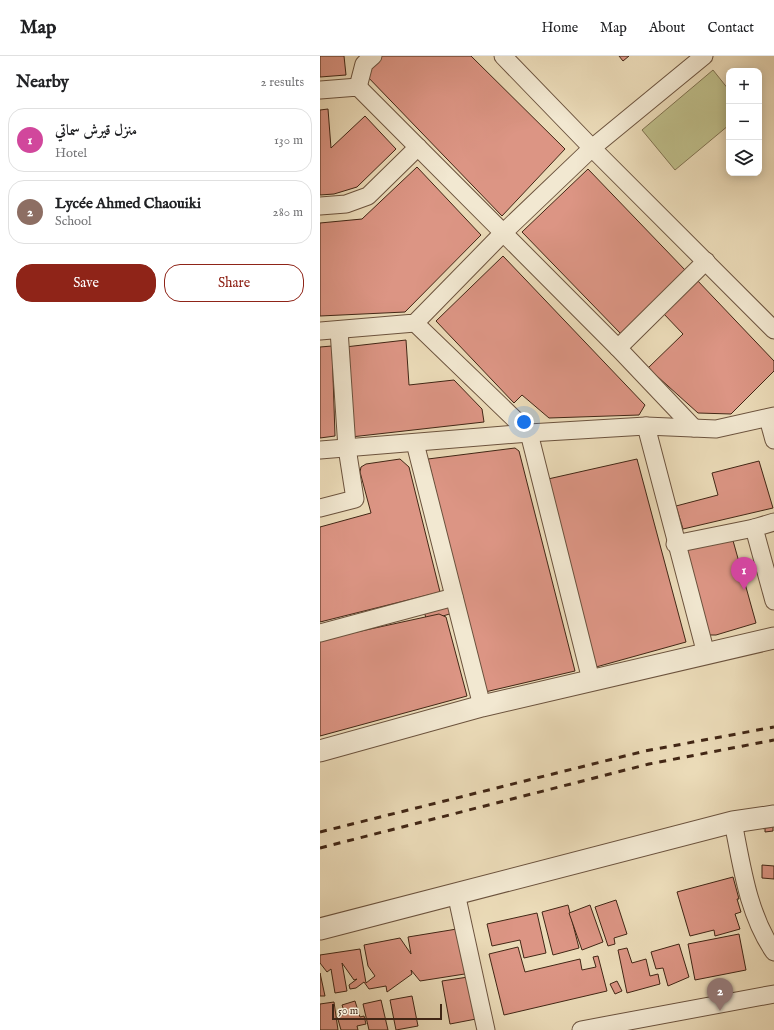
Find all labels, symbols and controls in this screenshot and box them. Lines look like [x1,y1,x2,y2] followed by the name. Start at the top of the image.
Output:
[20,16,56,40] text: Map
[542,19,578,37] text: Home
[600,19,627,37] text: Map
[649,19,685,37] text: About
[707,19,754,37] text: Contact
[726,68,762,176] map controls
[726,68,762,104] button: +
[16,72,69,93] text: Nearby
[260,74,304,91] text: 2 results
[726,104,762,140] button: −
[55,121,137,140] text: منزل قيرش سماتي
[28,132,32,149] text: 1
[274,132,303,149] text: 130 m
[726,140,762,176] button: layers
[55,145,87,162] text: Hotel
[55,194,201,213] text: Lycée Ahmed Chaouiki
[27,204,33,221] text: 2
[273,204,303,221] text: 280 m
[55,213,92,230] text: School
[16,264,156,302] button: Save
[164,264,304,302] button: Share
[514,412,534,432] your location
[731,557,757,590] pin: 1
[707,978,733,1011] pin: 2
[332,1002,442,1021] scale bar
[338,1004,358,1018] text: 50 m

